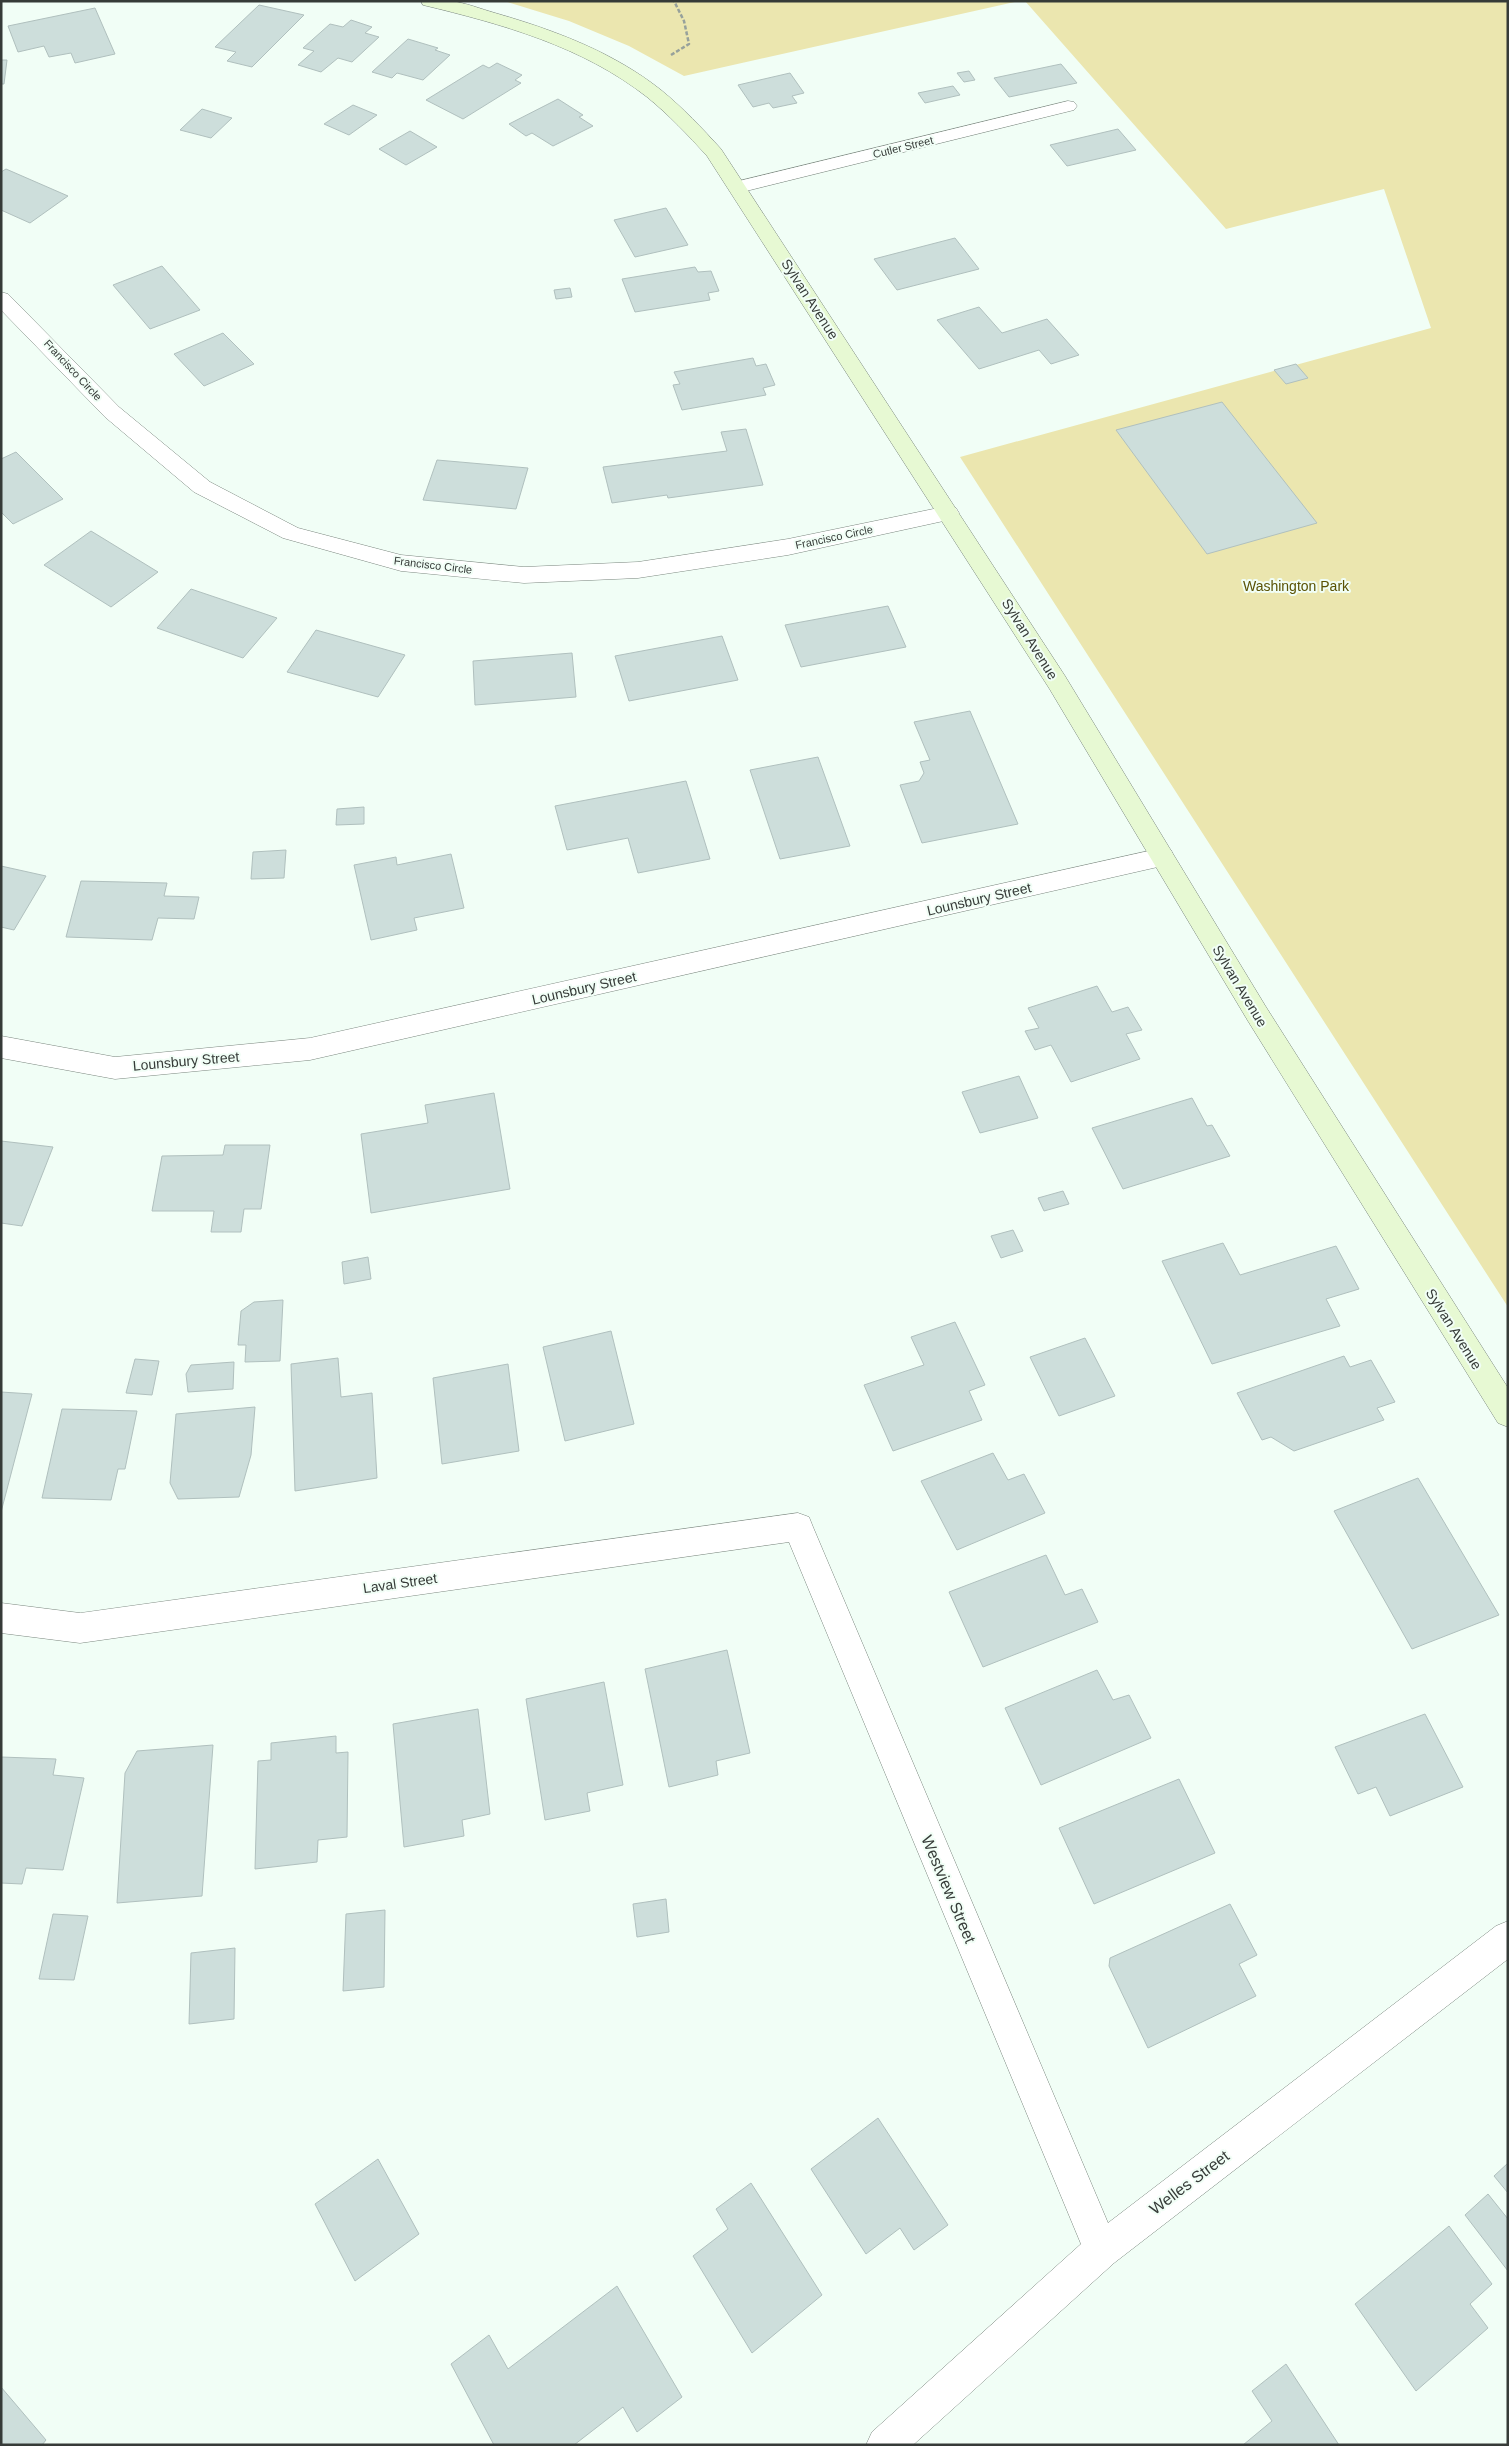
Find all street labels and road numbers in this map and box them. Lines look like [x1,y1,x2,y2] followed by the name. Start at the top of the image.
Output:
[872,134,934,160] street label: Cutler Street
[778,256,842,342] street label: Sylvan Avenue
[42,337,104,403] street label: Francisco Circle
[794,523,874,551] street label: Francisco Circle
[393,554,473,576] street label: Francisco Circle
[999,596,1061,683] street label: Sylvan Avenue
[925,879,1033,919] street label: Lounsbury Street
[1209,942,1271,1030] street label: Sylvan Avenue
[530,968,638,1008] street label: Lounsbury Street
[132,1048,240,1074] street label: Lounsbury Street
[1423,1286,1485,1373] street label: Sylvan Avenue
[362,1570,438,1596] street label: Laval Street
[918,1833,979,1946] street label: Westview Street
[1146,2147,1233,2218] street label: Welles Street

